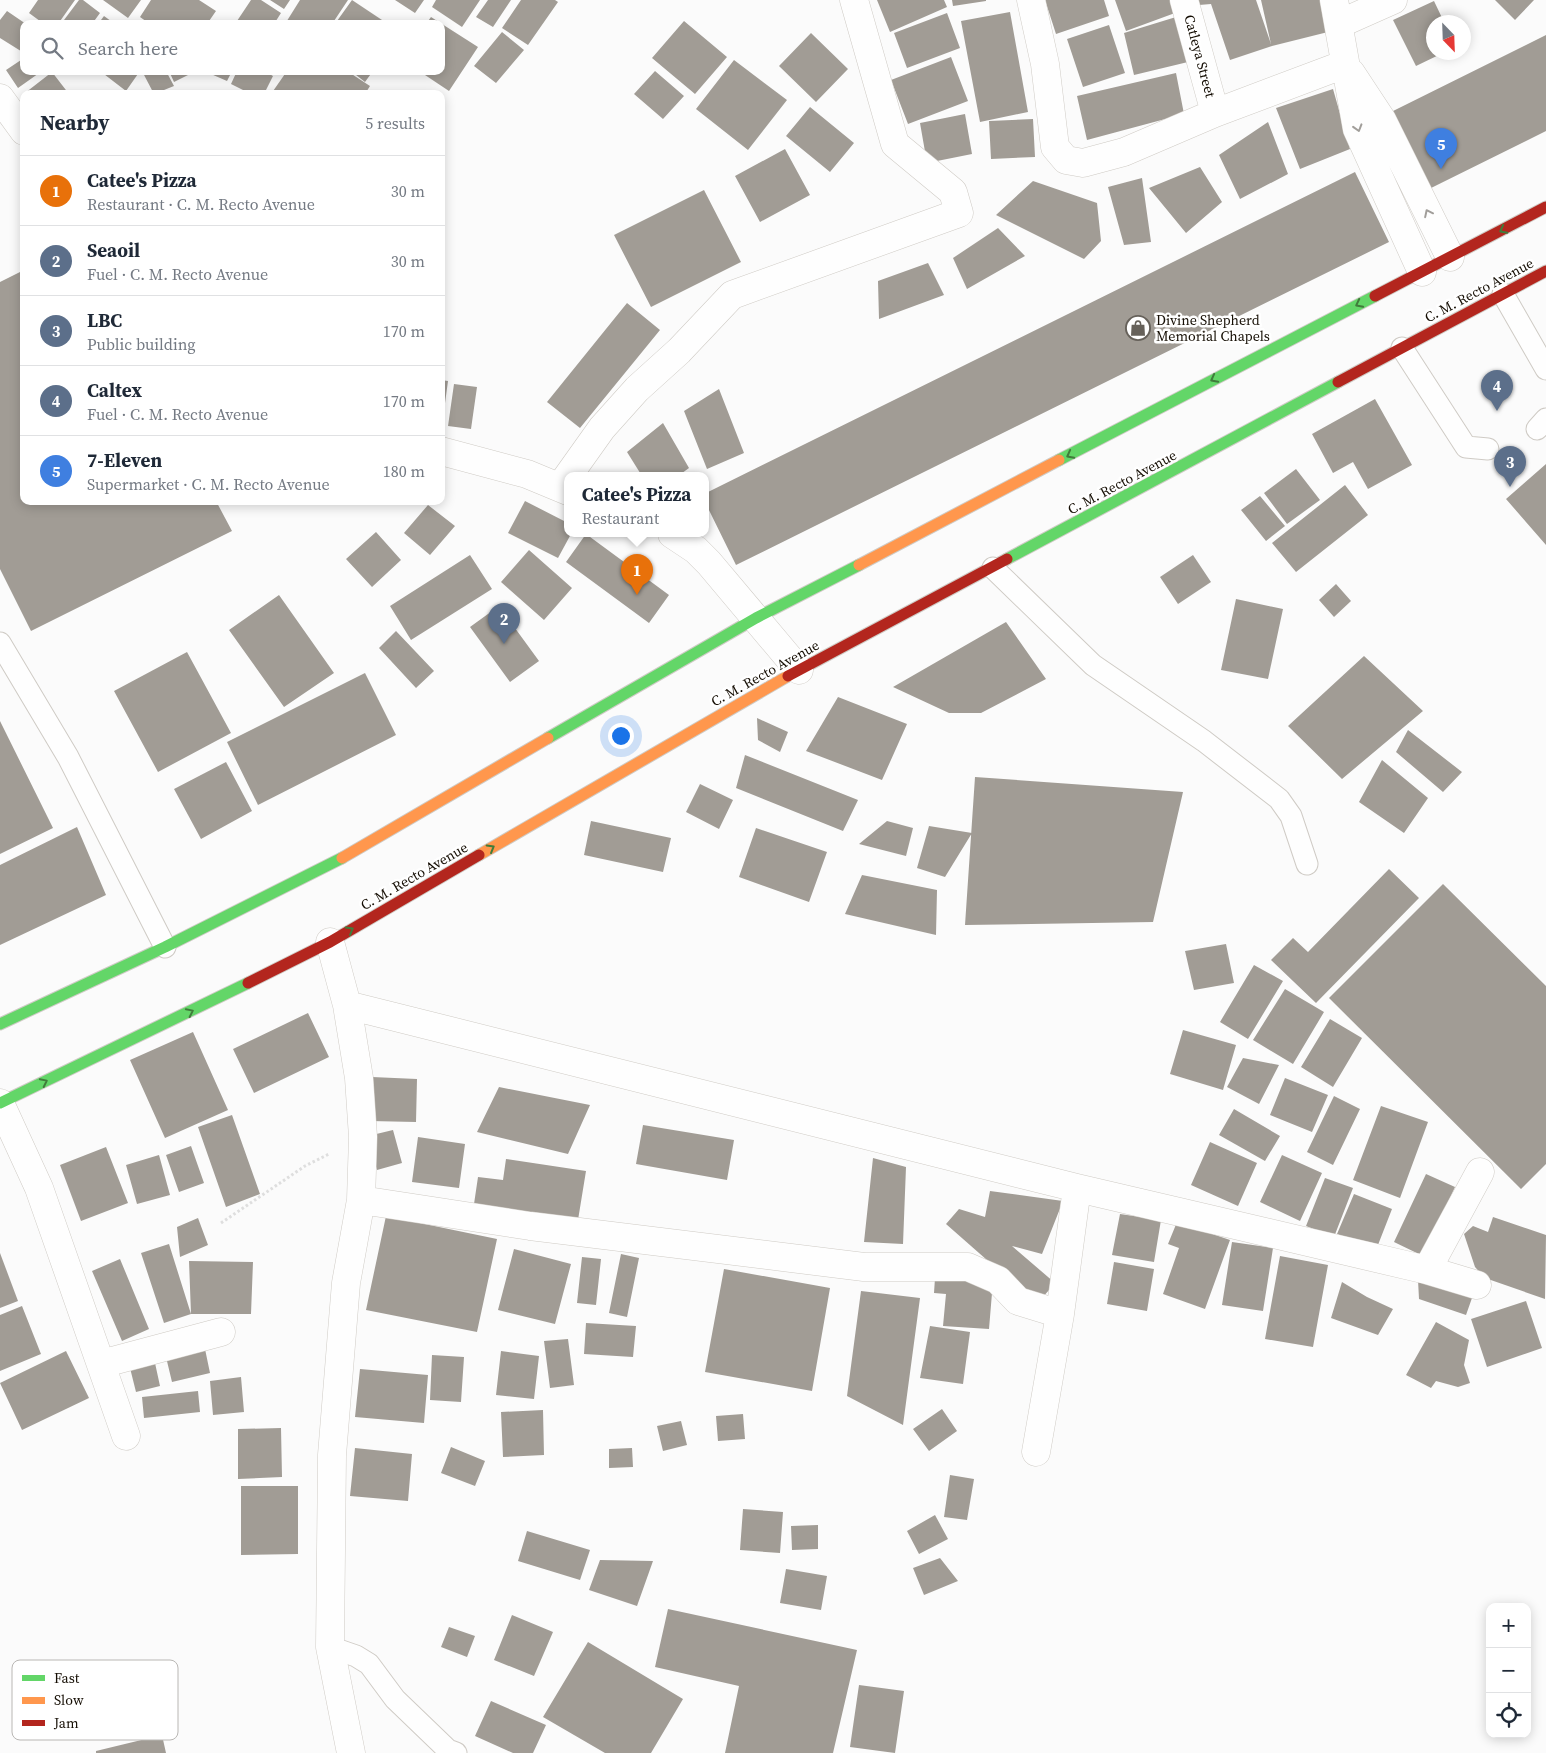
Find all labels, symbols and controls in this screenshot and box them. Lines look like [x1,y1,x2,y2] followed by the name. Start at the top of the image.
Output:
[1179,12,1221,100] street label: Catleya Street
[1426,15,1471,60] north arrow
[20,20,445,75] search box
[38,34,66,62] icon: search
[78,35,178,61] text: Search here
[40,108,110,137] text: Nearby
[365,112,425,134] text: 5 results
[1352,124,1362,132] one-way arrow
[1425,128,1457,169] pin: 5
[87,167,197,193] text: Catee's Pizza
[52,180,60,202] text: 1
[391,180,425,202] text: 30 m
[87,193,315,215] text: Restaurant · C. M. Recto Avenue
[1425,210,1435,219] one-way arrow
[1499,224,1508,234] one-way arrow
[87,237,140,263] text: Seaoil
[52,250,60,272] text: 2
[391,250,425,272] text: 30 m
[1421,253,1537,327] street label: C. M. Recto Avenue
[87,263,268,285] text: Fuel · C. M. Recto Avenue
[1355,298,1364,308] one-way arrow
[87,307,122,333] text: LBC
[1156,310,1270,346] place label: Divine Shepherd Memorial Chapels
[1125,315,1151,341] shop icon: Divine Shepherd Memorial Chapels
[52,320,60,342] text: 3
[383,320,425,342] text: 170 m
[87,333,196,355] text: Public building
[1481,370,1513,411] pin: 4
[1211,373,1220,383] one-way arrow
[87,377,142,403] text: Caltex
[52,390,60,412] text: 4
[383,390,425,412] text: 170 m
[87,403,268,425] text: Fuel · C. M. Recto Avenue
[1064,445,1180,519] street label: C. M. Recto Avenue
[1494,446,1526,487] pin: 3
[87,447,162,473] text: 7-Eleven
[1067,449,1076,459] one-way arrow
[52,460,60,482] text: 5
[383,460,425,482] text: 180 m
[564,472,709,537] popup
[87,473,330,495] text: Supermarket · C. M. Recto Avenue
[582,481,691,507] text: Catee's Pizza
[582,507,659,529] text: Restaurant
[621,554,653,595] pin: 1
[488,603,520,644] pin: 2
[707,635,823,711] street label: C. M. Recto Avenue
[608,723,634,749] your location
[357,837,471,915] street label: C. M. Recto Avenue
[486,845,495,855] one-way arrow
[345,926,354,936] one-way arrow
[185,1008,194,1018] one-way arrow
[39,1078,48,1089] one-way arrow
[1486,1603,1531,1738] map controls
[1486,1603,1531,1648] button: +
[1486,1648,1531,1693] button: −
[12,1660,178,1740] legend
[54,1668,80,1688] text: Fast
[54,1690,84,1710] text: Slow
[1486,1693,1531,1738] button: locate
[53,1713,79,1733] text: Jam

